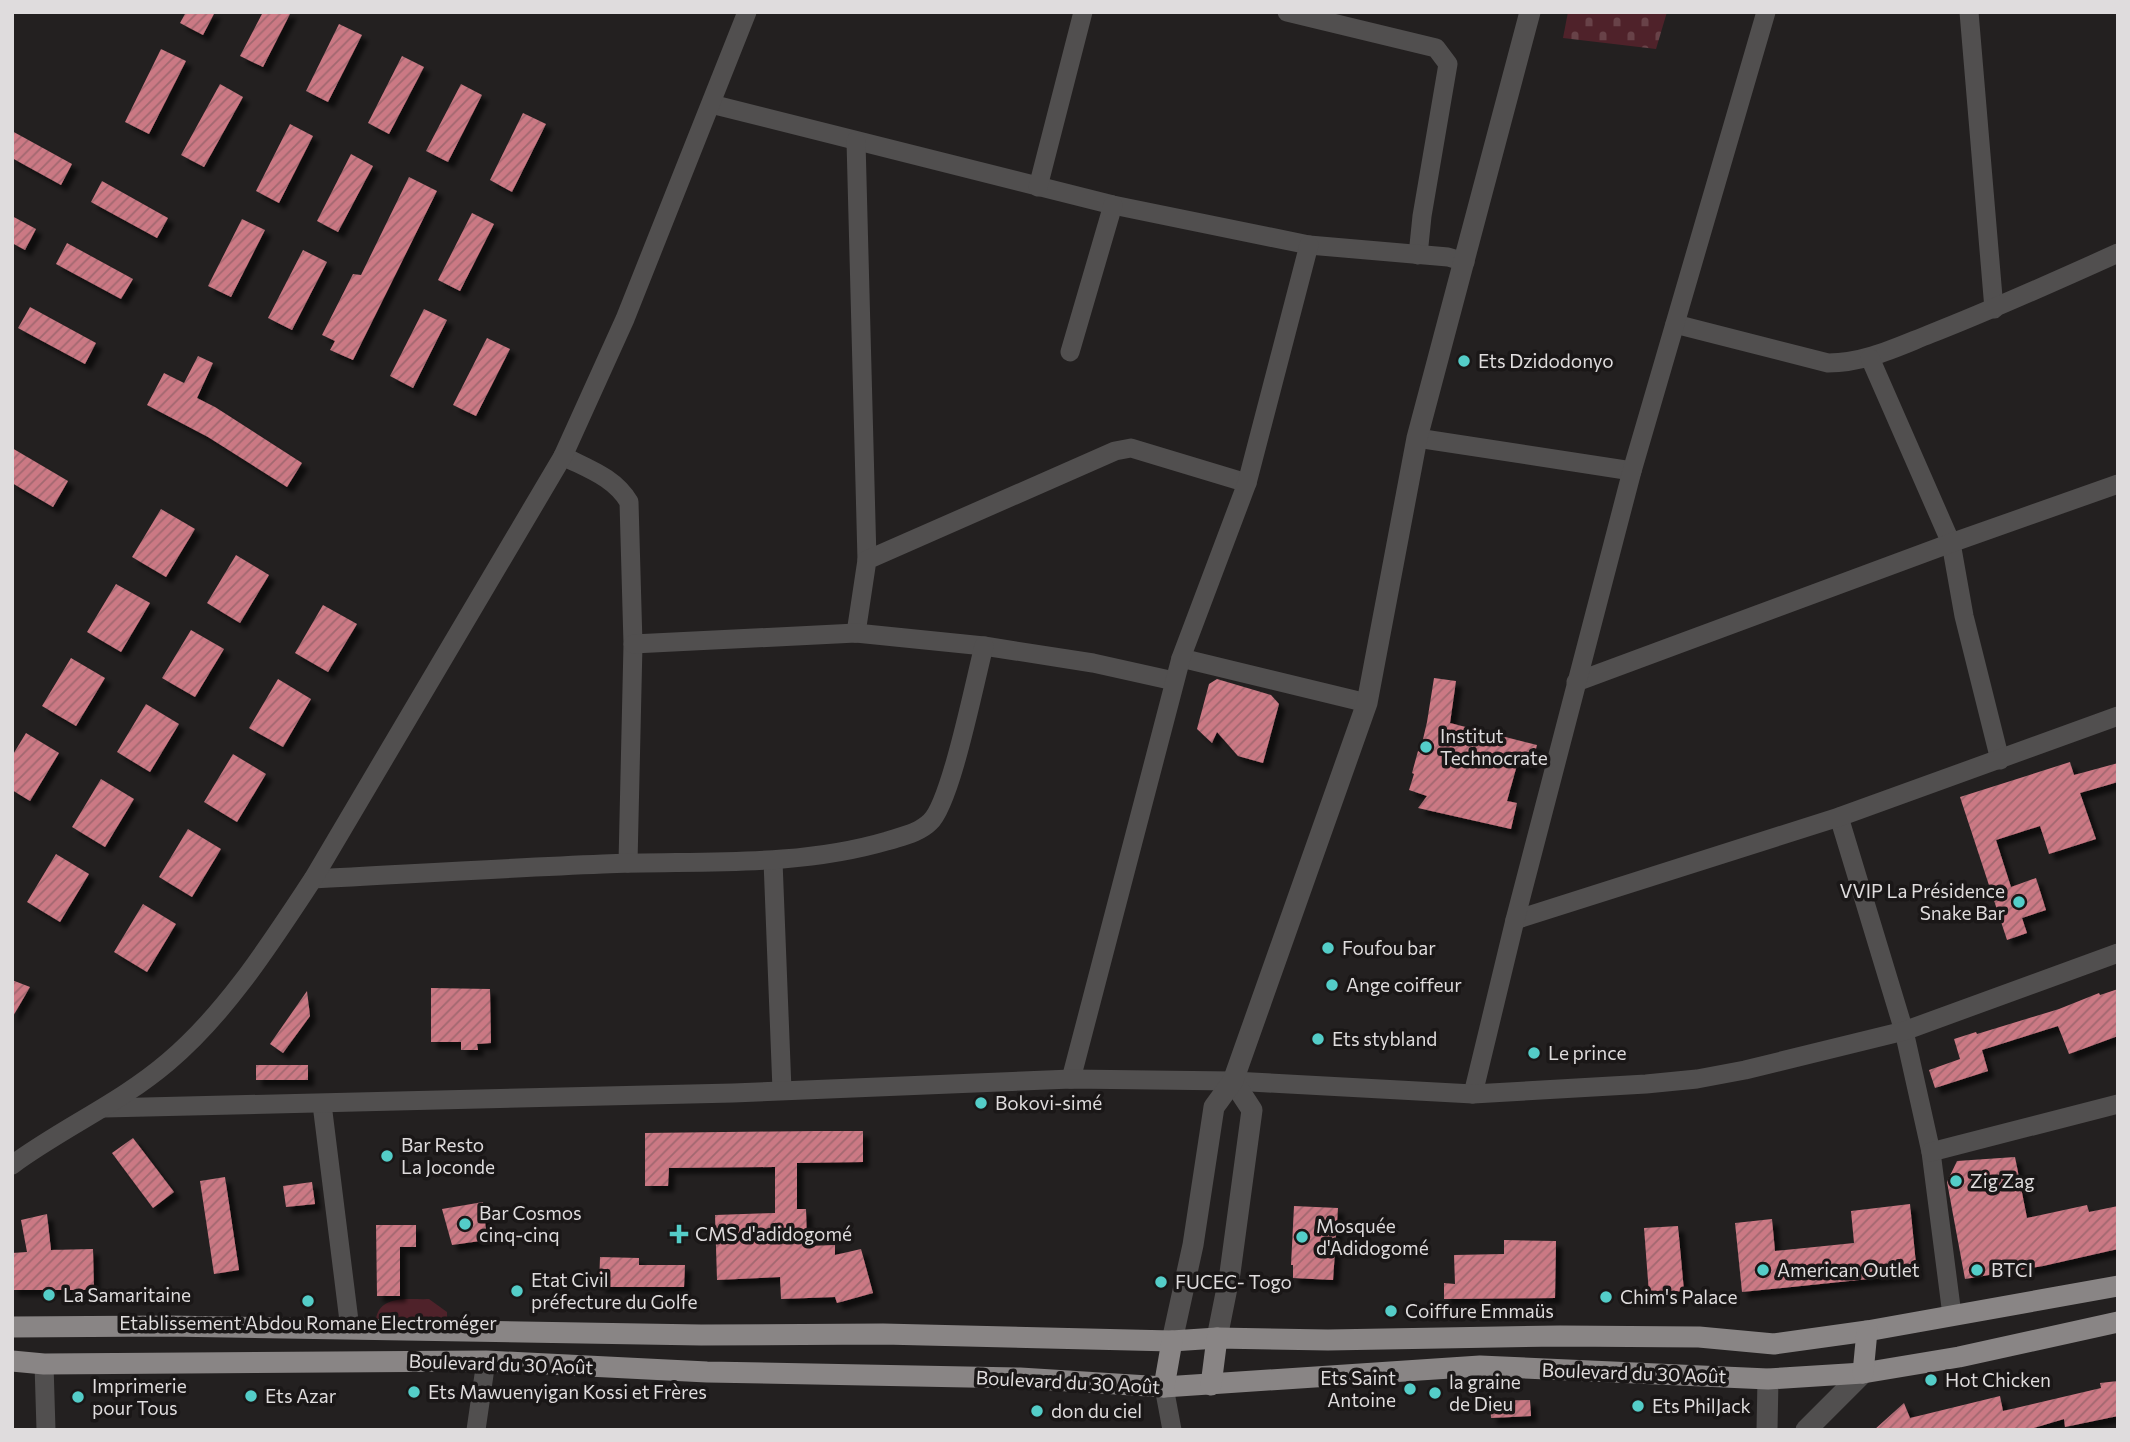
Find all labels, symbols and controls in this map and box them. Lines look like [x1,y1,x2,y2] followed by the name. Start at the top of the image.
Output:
[1478,349,1614,372] place label: Ets Dzidodonyo
[1456,353,1472,369] marker: Ets Dzidodonyo
[1440,724,1548,769] place label: Institut Technocrate
[1418,739,1434,755] marker: Institut Technocrate
[1840,879,2005,924] place label: VVIP La Présidence Snake Bar
[2011,894,2027,910] marker: VVIP La Présidence Snake Bar
[1342,936,1436,959] place label: Foufou bar
[1320,940,1336,956] marker: Foufou bar
[1346,973,1462,996] place label: Ange coiffeur
[1324,977,1340,993] marker: Ange coiffeur
[1332,1027,1437,1050] place label: Ets stybland
[1310,1031,1326,1047] marker: Ets stybland
[1548,1041,1627,1064] place label: Le prince
[1526,1045,1542,1061] marker: Le prince
[995,1091,1102,1114] place label: Bokovi-simé
[973,1095,989,1111] marker: Bokovi-simé
[401,1133,495,1178] place label: Bar Resto La Joconde
[379,1148,395,1164] marker: Bar Resto La Joconde
[1970,1169,2035,1192] place label: Zig Zag
[1948,1173,1964,1189] marker: Zig Zag
[479,1201,582,1246] place label: Bar Cosmos cinq-cinq
[1316,1214,1429,1259] place label: Mosquée d'Adidogomé
[457,1216,473,1232] marker: Bar Cosmos cinq-cinq
[695,1222,852,1245] place label: CMS d'adidogomé
[669,1224,689,1244] marker: CMS d'adidogomé
[1294,1229,1310,1245] marker: Mosquée d'Adidogomé
[1777,1258,1920,1281] place label: American Outlet
[1991,1258,2033,1281] place label: BTCI
[1755,1262,1771,1278] marker: American Outlet
[1969,1262,1985,1278] marker: BTCI
[531,1268,698,1313] place label: Etat Civil préfecture du Golfe
[1175,1270,1292,1293] place label: FUCEC- Togo
[1153,1274,1169,1290] marker: FUCEC- Togo
[63,1283,191,1306] place label: La Samaritaine
[509,1283,525,1299] marker: Etat Civil préfecture du Golfe
[1620,1285,1738,1308] place label: Chim's Palace
[41,1287,57,1303] marker: La Samaritaine
[1598,1289,1614,1305] marker: Chim's Palace
[300,1293,316,1309] marker: Etablissement Abdou Romane Electroméger
[1405,1299,1554,1322] place label: Coiffure Emmaüs
[1383,1303,1399,1319] marker: Coiffure Emmaüs
[119,1311,497,1334] place label: Etablissement Abdou Romane Electroméger
[408,1349,594,1378] street label: Boulevard du 30 Août
[1541,1358,1727,1387] street label: Boulevard du 30 Août
[975,1365,1161,1398] street label: Boulevard du 30 Août
[1320,1366,1396,1411] place label: Ets Saint Antoine
[1945,1368,2051,1391] place label: Hot Chicken
[1449,1370,1521,1415] place label: la graine de Dieu
[1923,1372,1939,1388] marker: Hot Chicken
[92,1374,187,1419] place label: Imprimerie pour Tous
[428,1380,707,1403] place label: Ets Mawuenyigan Kossi et Frères
[1402,1381,1418,1397] marker: Ets Saint Antoine
[265,1384,337,1407] place label: Ets Azar
[406,1384,422,1400] marker: Ets Mawuenyigan Kossi et Frères
[1427,1385,1443,1401] marker: la graine de Dieu
[243,1388,259,1404] marker: Ets Azar
[70,1389,86,1405] marker: Imprimerie pour Tous
[1652,1394,1751,1417] place label: Ets PhilJack
[1630,1398,1646,1414] marker: Ets PhilJack
[1051,1399,1142,1422] place label: don du ciel
[1029,1403,1045,1419] marker: don du ciel

